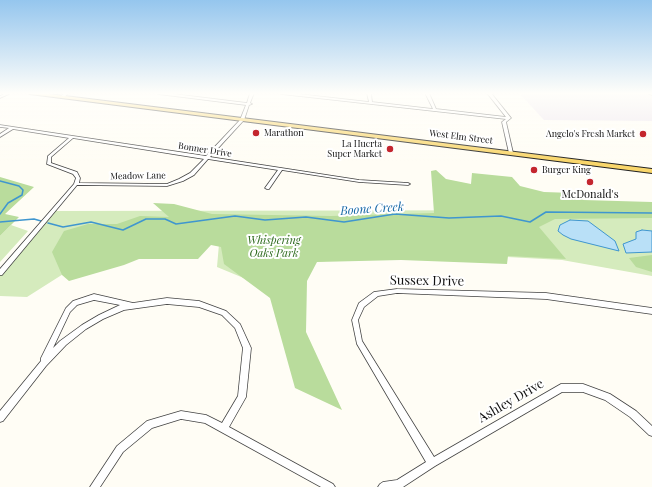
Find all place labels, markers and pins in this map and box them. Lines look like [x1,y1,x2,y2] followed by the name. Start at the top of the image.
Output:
[251,128,261,138] marker: Marathon
[264,128,304,138] place label: Marathon
[546,129,635,139] place label: Angelo's Fresh Market
[638,129,648,139] marker: Angelo's Fresh Market
[327,139,382,160] place label: La Huerta Super Market
[385,144,395,154] marker: La Huerta Super Market
[529,165,539,175] marker: Burger King
[542,165,591,175] place label: Burger King
[585,177,595,187] marker: McDonald's
[561,188,619,202] place label: McDonald's

